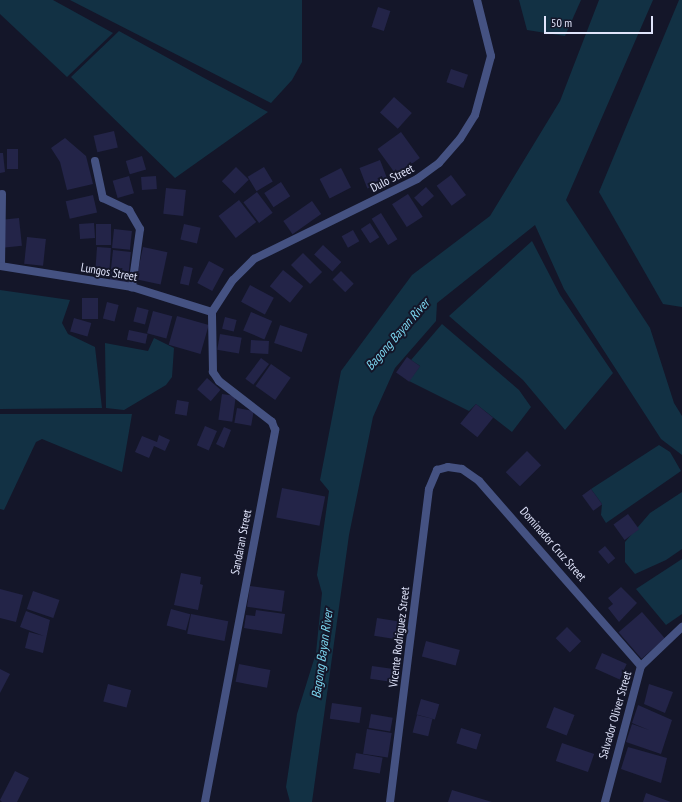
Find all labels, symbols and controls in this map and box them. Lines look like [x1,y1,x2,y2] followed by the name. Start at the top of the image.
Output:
[546,8,655,34] scale bar
[551,15,572,30] text: 50 m
[368,161,416,195] street label: Dulo Street
[80,260,138,284] street label: Lungos Street
[363,296,433,374] water label: Bagong Bayan River
[517,504,589,584] street label: Dominador Cruz Street
[228,508,254,576] street label: Sandaran Street
[386,586,412,688] street label: Vicente Rodriguez Street
[309,609,337,699] water label: Bagong Bayan River
[596,669,634,761] street label: Salvador Oliver Street

